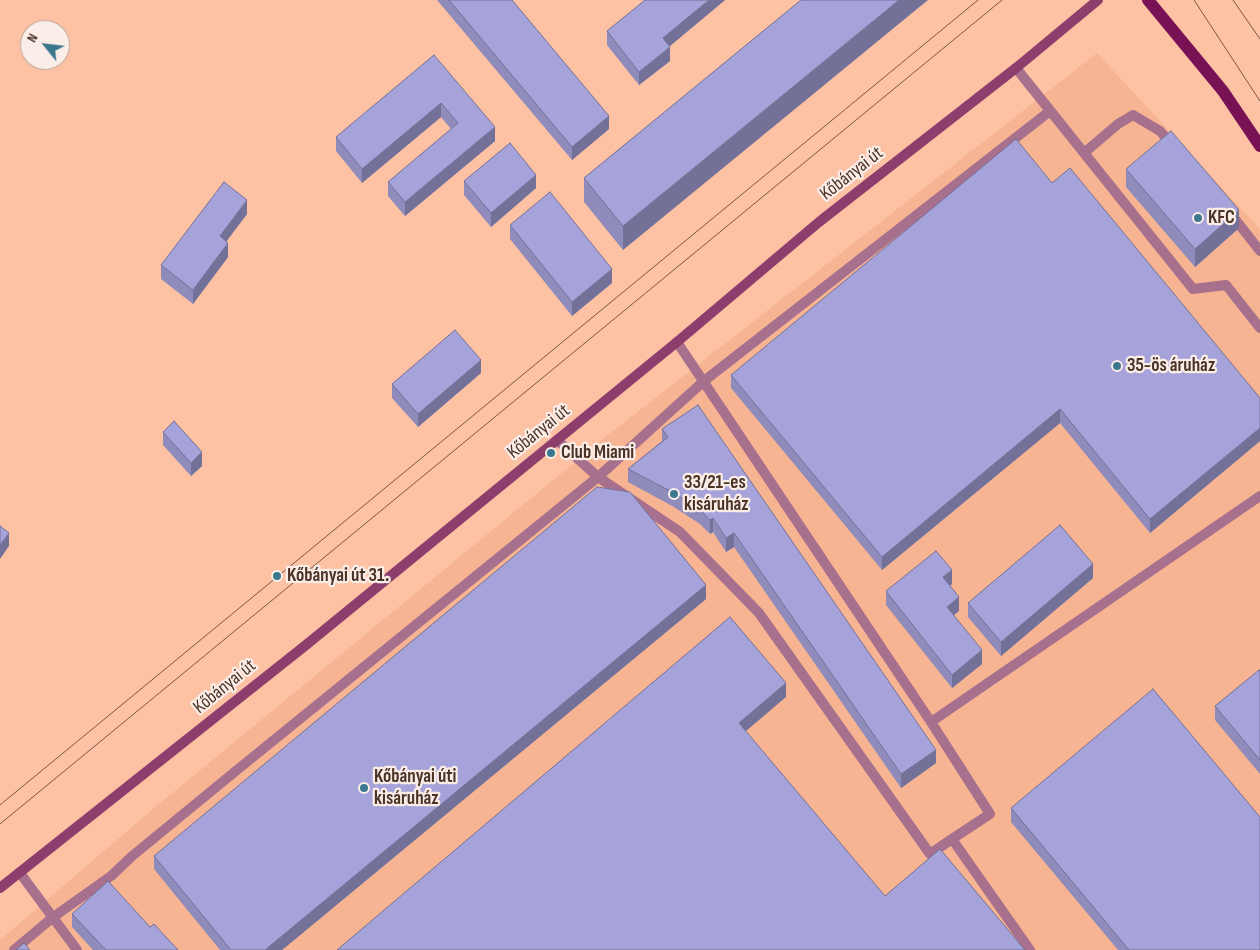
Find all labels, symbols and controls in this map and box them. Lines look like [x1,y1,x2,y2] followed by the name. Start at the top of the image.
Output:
[20,20,70,70] north arrow
[23,31,42,45] text: N
[816,142,888,206] street label: Kőbányai út
[1208,207,1235,229] place label: KFC
[1192,212,1204,224] marker: KFC
[1127,355,1215,377] place label: 35-ös áruház
[1111,360,1123,372] marker: 35-ös áruház
[503,400,575,464] street label: Kőbányai út
[561,442,634,464] place label: Club Miami
[545,447,557,459] marker: Club Miami
[684,472,749,516] place label: 33/21-es kisáruház
[668,488,680,500] marker: 33/21-es kisáruház
[287,565,389,587] place label: Kőbányai út 31.
[271,570,283,582] marker: Kőbányai út 31.
[189,655,261,719] street label: Kőbányai út
[374,766,456,810] place label: Kőbányai úti kisáruház
[358,782,370,794] marker: Kőbányai úti kisáruház

